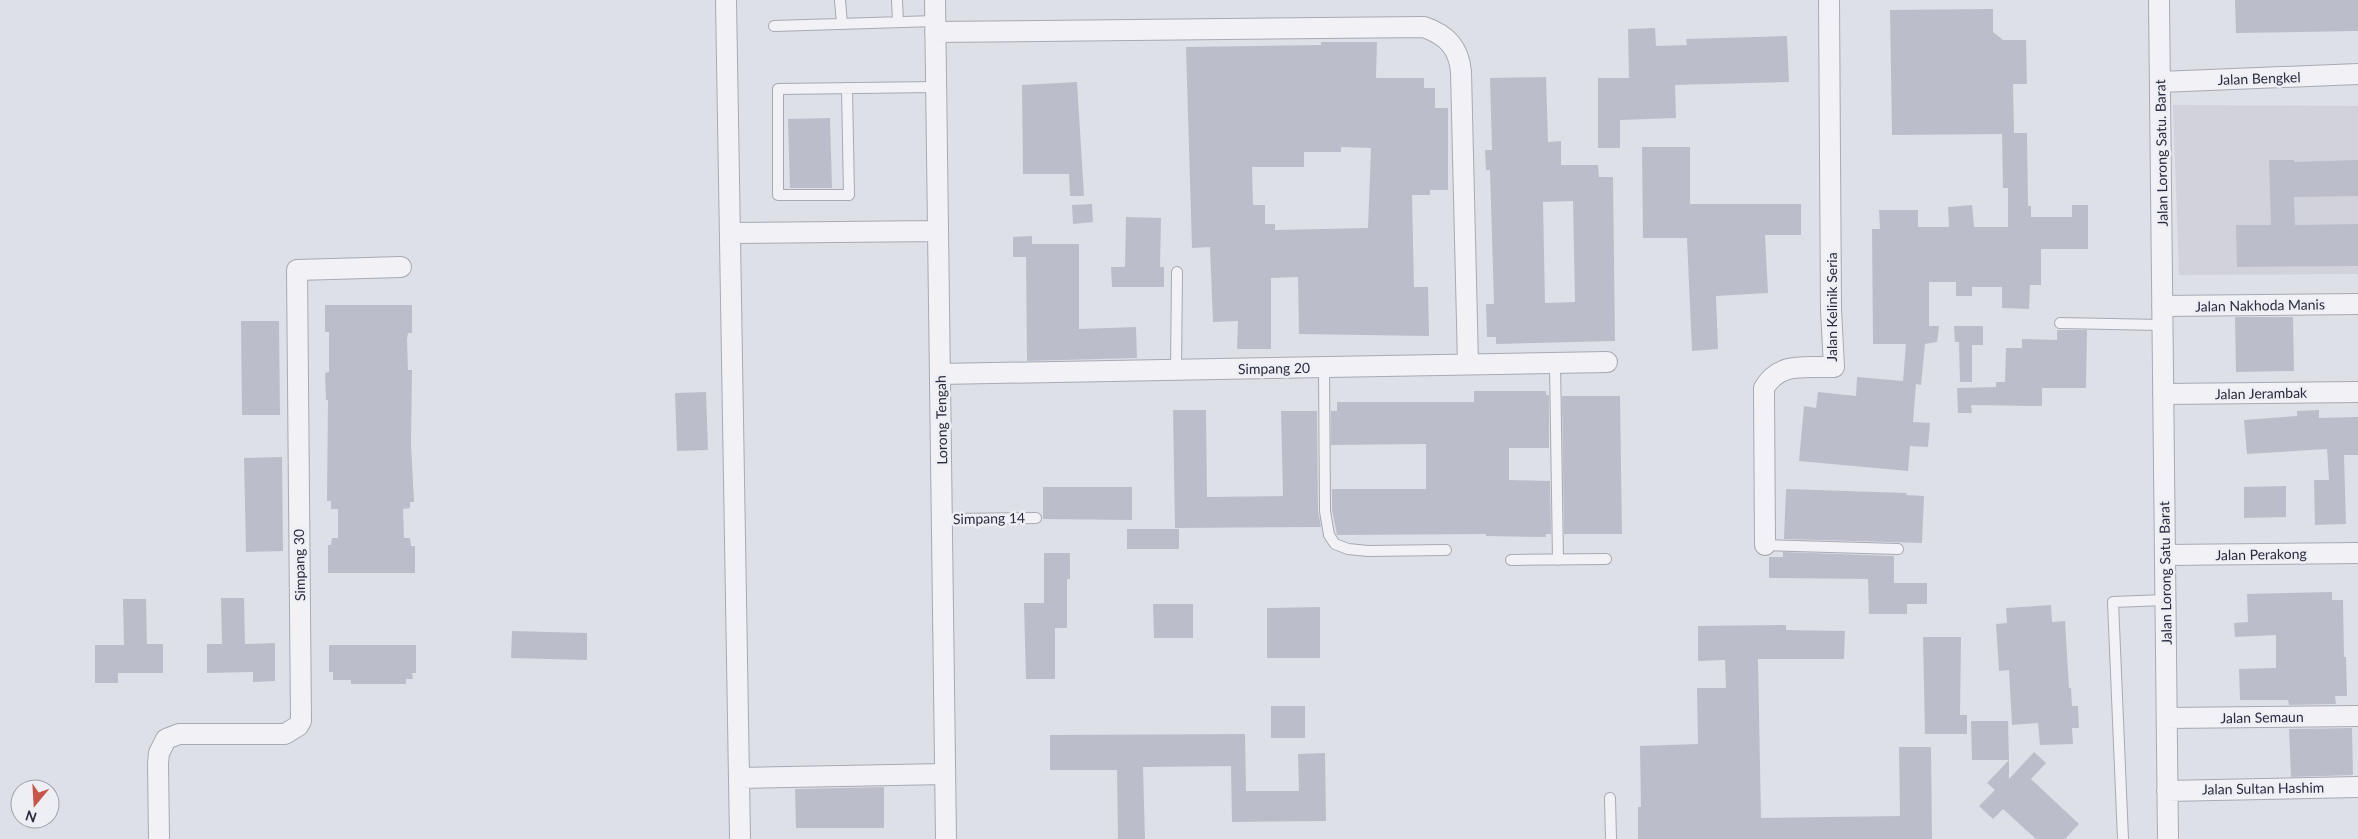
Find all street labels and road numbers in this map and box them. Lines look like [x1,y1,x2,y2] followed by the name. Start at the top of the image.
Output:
[2217,68,2301,88] street label: Jalan Bengkel
[2151,79,2171,227] street label: Jalan Lorong Satu. Barat
[1823,252,1840,362] street label: Jalan Kelinik Seria
[2195,295,2325,315] street label: Jalan Nakhoda Manis
[1238,359,1310,377] street label: Simpang 20
[932,375,950,465] street label: Lorong Tengah
[2215,384,2308,402] street label: Jalan Jerambak
[2155,501,2175,645] street label: Jalan Lorong Satu Barat
[953,509,1025,527] street label: Simpang 14
[290,529,308,601] street label: Simpang 30
[2215,545,2307,563] street label: Jalan Perakong
[2220,708,2304,726] street label: Jalan Semaun
[2202,778,2324,798] street label: Jalan Sultan Hashim

